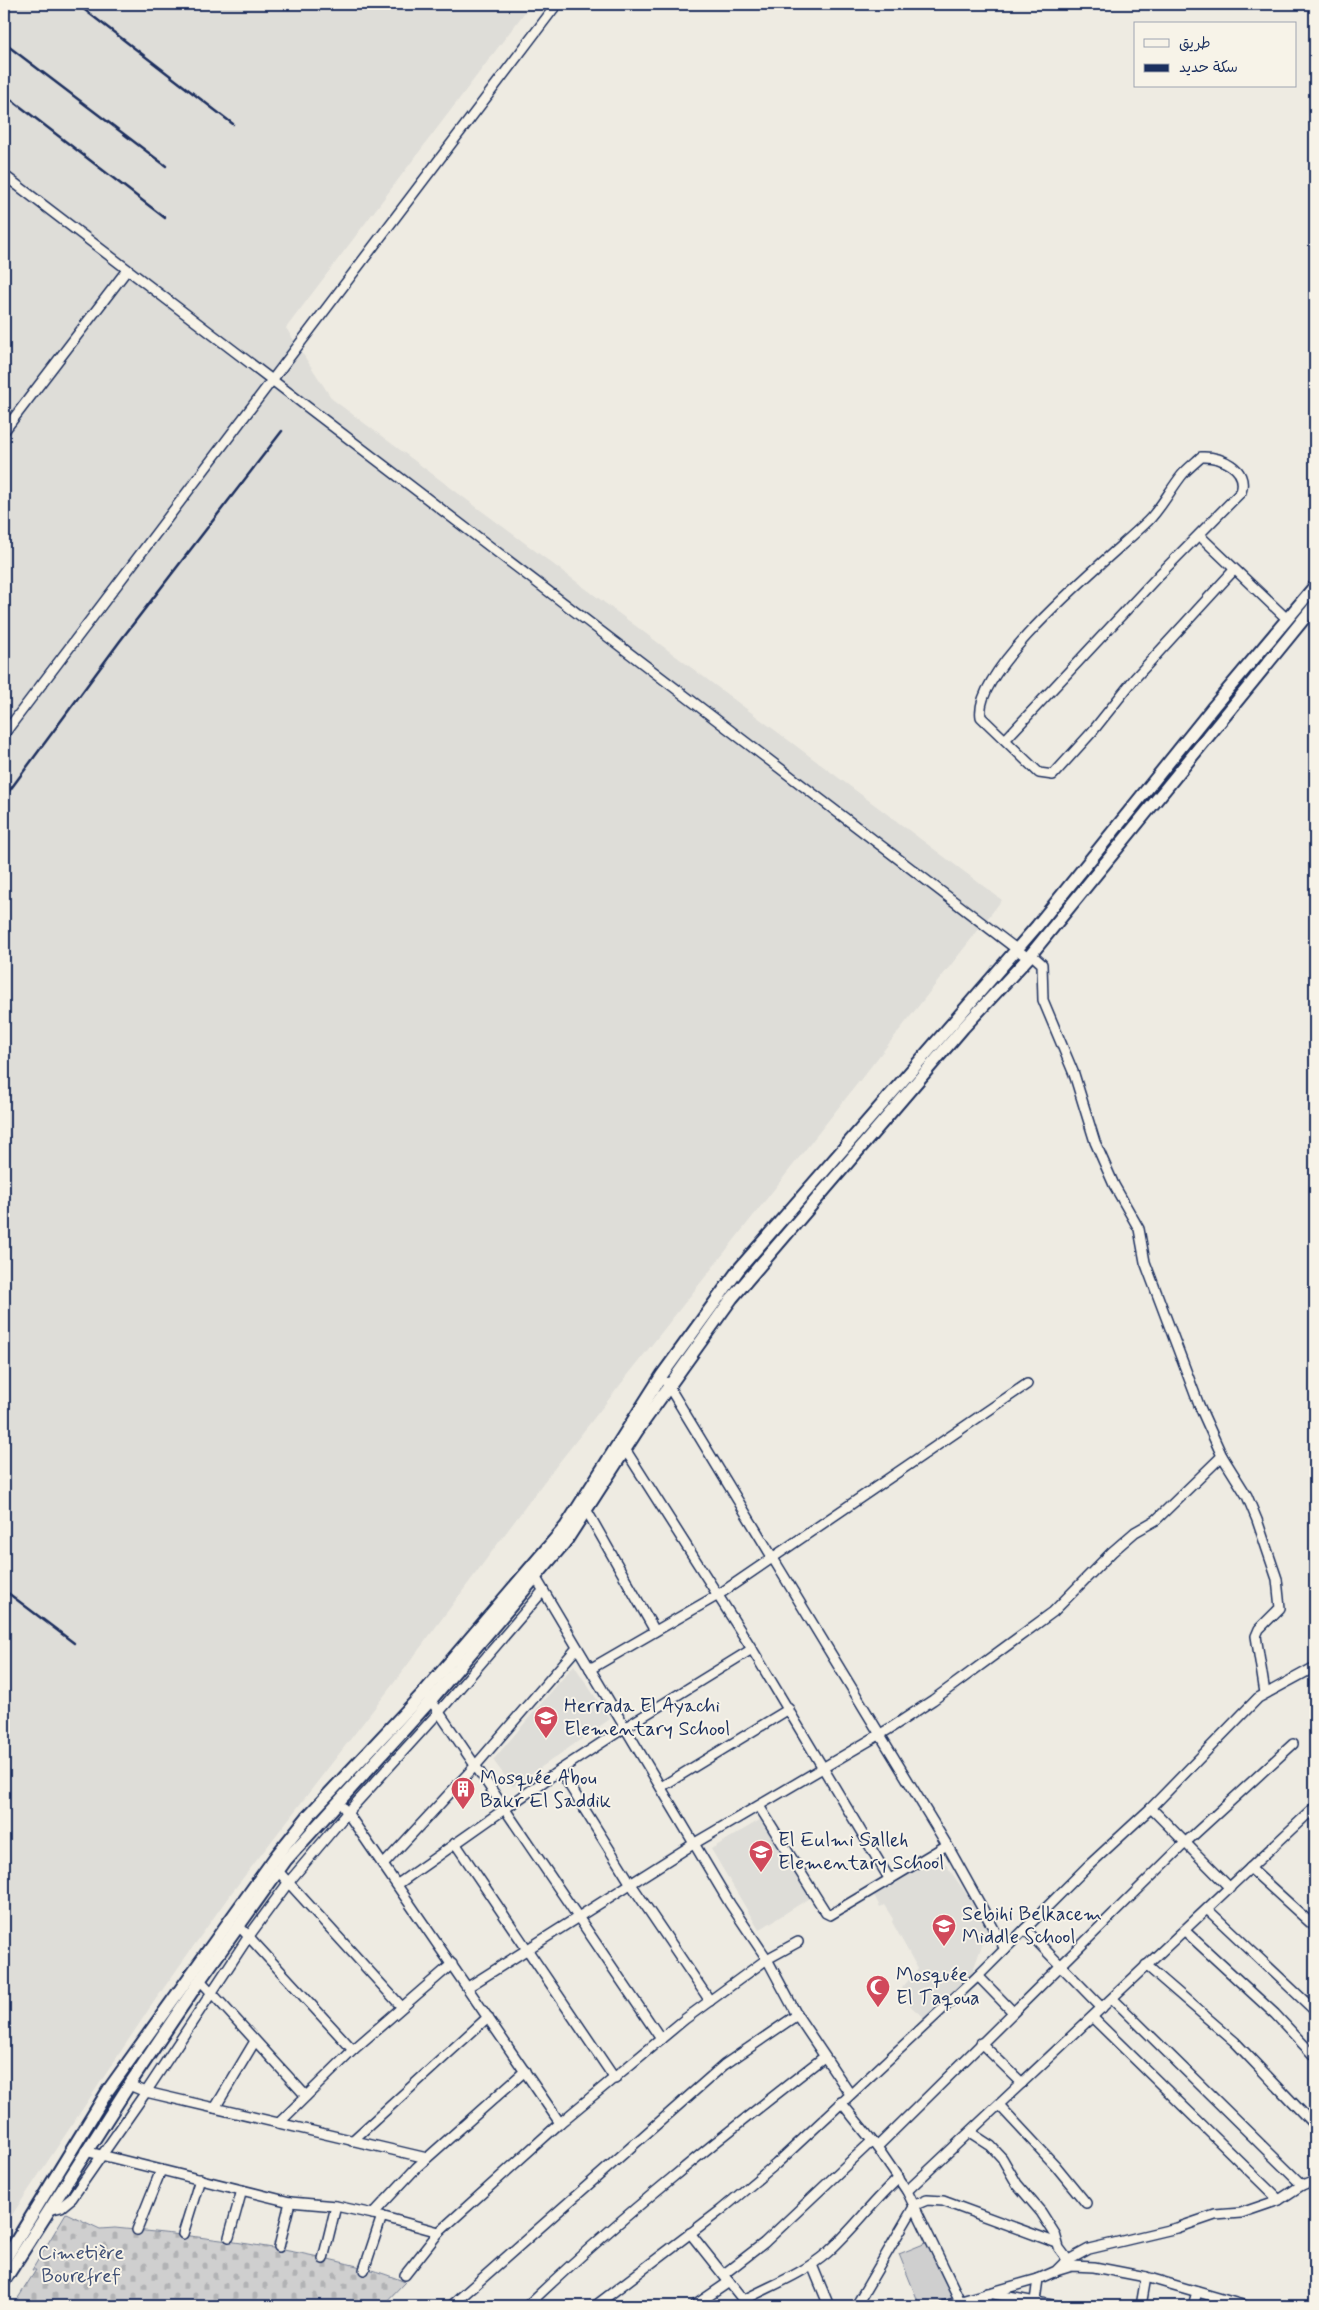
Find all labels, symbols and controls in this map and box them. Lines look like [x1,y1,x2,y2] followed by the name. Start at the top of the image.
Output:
[1134,22,1296,88] legend
[1179,34,1211,54] text: طريق
[1179,58,1238,78] text: سكة حديد
[564,1693,730,1743] place label: Herrada El Ayachi Elementary School
[533,1705,559,1739] school or university icon: Herrada El Ayachi Elementary School
[480,1765,611,1815] place label: Mosquée Abou Bakr El Saddik
[450,1776,476,1810] building icon: Mosquée Abou Bakr El Saddik
[778,1827,944,1877] place label: El Eulmi Salleh Elementary School
[748,1839,774,1873] school or university icon: El Eulmi Salleh Elementary School
[962,1901,1102,1951] place label: Sebihi Belkacem Middle School
[931,1913,957,1947] school or university icon: Sebihi Belkacem Middle School
[896,1962,980,2012] place label: Mosquée El Taqoua
[865,1974,891,2008] mosque icon: Mosquée El Taqoua
[38,2240,124,2290] park label: Cimetière Bourefref

